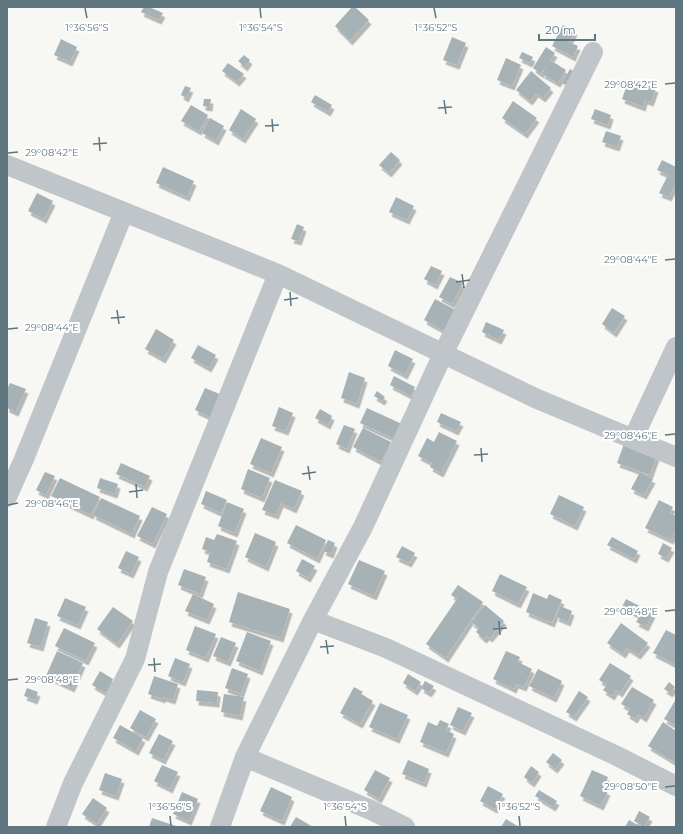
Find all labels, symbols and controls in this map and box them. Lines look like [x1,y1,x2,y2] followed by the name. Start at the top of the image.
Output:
[539,16,595,42] scale bar
[65,21,109,34] text: 1°36'56"S
[239,21,283,34] text: 1°36'54"S
[415,21,457,34] text: 1°36'52"S
[545,22,576,37] text: 20 m
[604,78,658,91] text: 29°08'42"E
[25,146,79,159] text: 29°08'42"E
[604,253,658,266] text: 29°08'44"E
[25,321,79,334] text: 29°08'44"E
[604,429,658,442] text: 29°08'46"E
[25,497,79,510] text: 29°08'46"E
[604,605,658,618] text: 29°08'48"E
[25,673,79,686] text: 29°08'48"E
[604,780,658,793] text: 29°08'50"E
[148,800,192,813] text: 1°36'56"S
[323,800,367,813] text: 1°36'54"S
[498,800,540,813] text: 1°36'52"S

